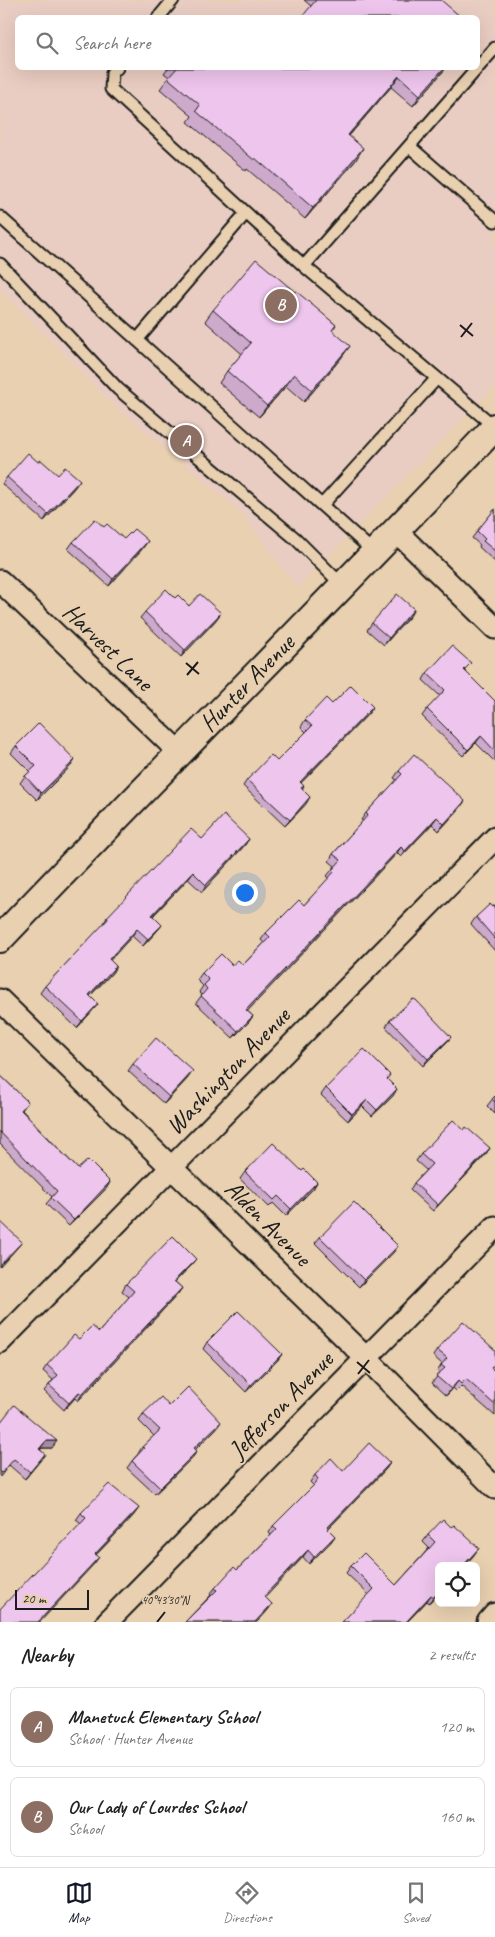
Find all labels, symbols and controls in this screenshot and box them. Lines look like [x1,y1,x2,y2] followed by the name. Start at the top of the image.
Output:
[15,15,480,70] search box
[33,29,61,57] icon: search
[73,31,150,55] text: Search here
[265,286,297,324] pin: B
[170,422,202,460] pin: A
[56,596,161,699] street label: Harvest Lane
[193,626,303,739] street label: Hunter Avenue
[232,880,258,906] your location
[159,999,298,1142] street label: Washington Avenue
[218,1173,319,1274] street label: Alden Avenue
[221,1343,341,1466] street label: Jefferson Avenue
[435,1562,480,1607] map controls
[435,1562,480,1607] button: locate
[15,1587,89,1610] scale bar
[22,1590,46,1607] text: 20 m
[141,1592,190,1608] text: 40°43'30"N
[20,1642,73,1668] text: Nearby
[428,1645,475,1665] text: 2 results
[68,1705,258,1729] text: Manetuck Elementary School
[33,1717,41,1737] text: A
[440,1717,474,1737] text: 120 m
[68,1729,192,1749] text: School · Hunter Avenue
[68,1795,244,1819] text: Our Lady of Lourdes School
[33,1807,41,1827] text: B
[440,1807,474,1827] text: 160 m
[68,1819,102,1839] text: School
[65,1879,93,1926] tab: Map
[223,1879,272,1926] tab: Directions
[402,1879,430,1926] tab: Saved

